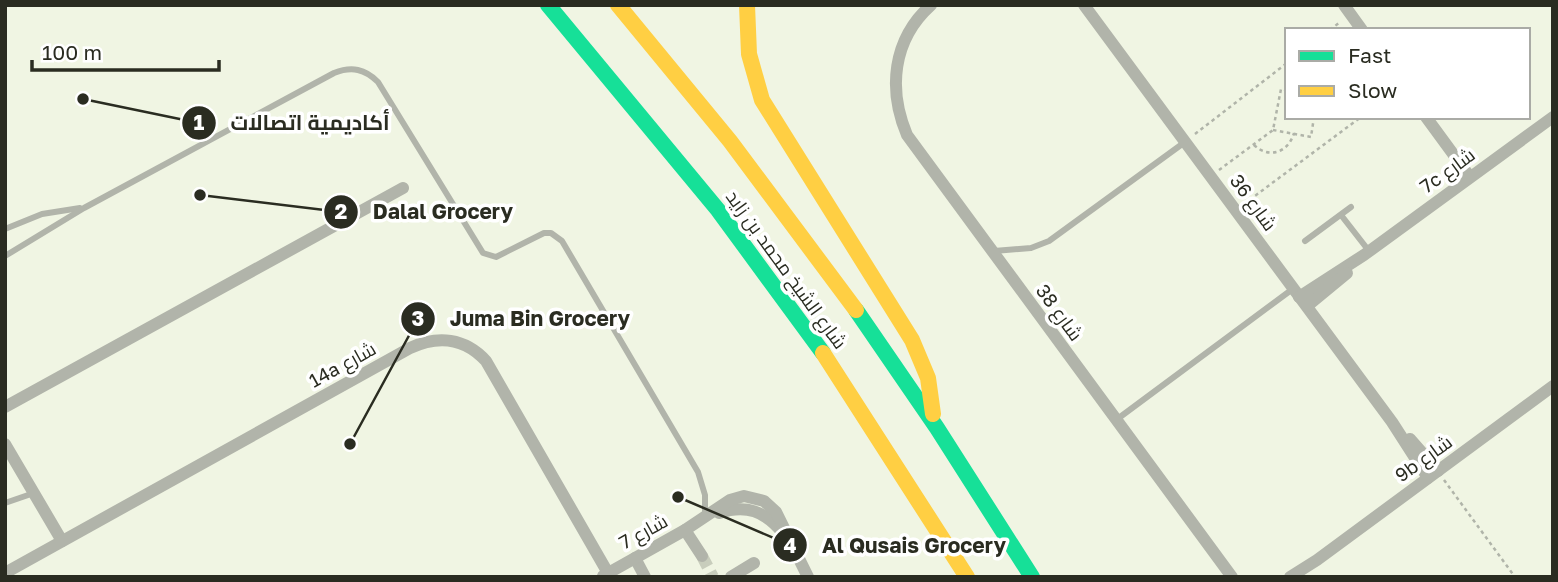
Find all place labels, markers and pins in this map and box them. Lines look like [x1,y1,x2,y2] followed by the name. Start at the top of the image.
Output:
[181,102,404,144] callout: أكاديمية اتصالات
[323,191,527,233] callout: Dalal Grocery
[401,298,644,340] callout: Juma Bin Grocery
[773,524,1020,566] callout: Al Qusais Grocery

